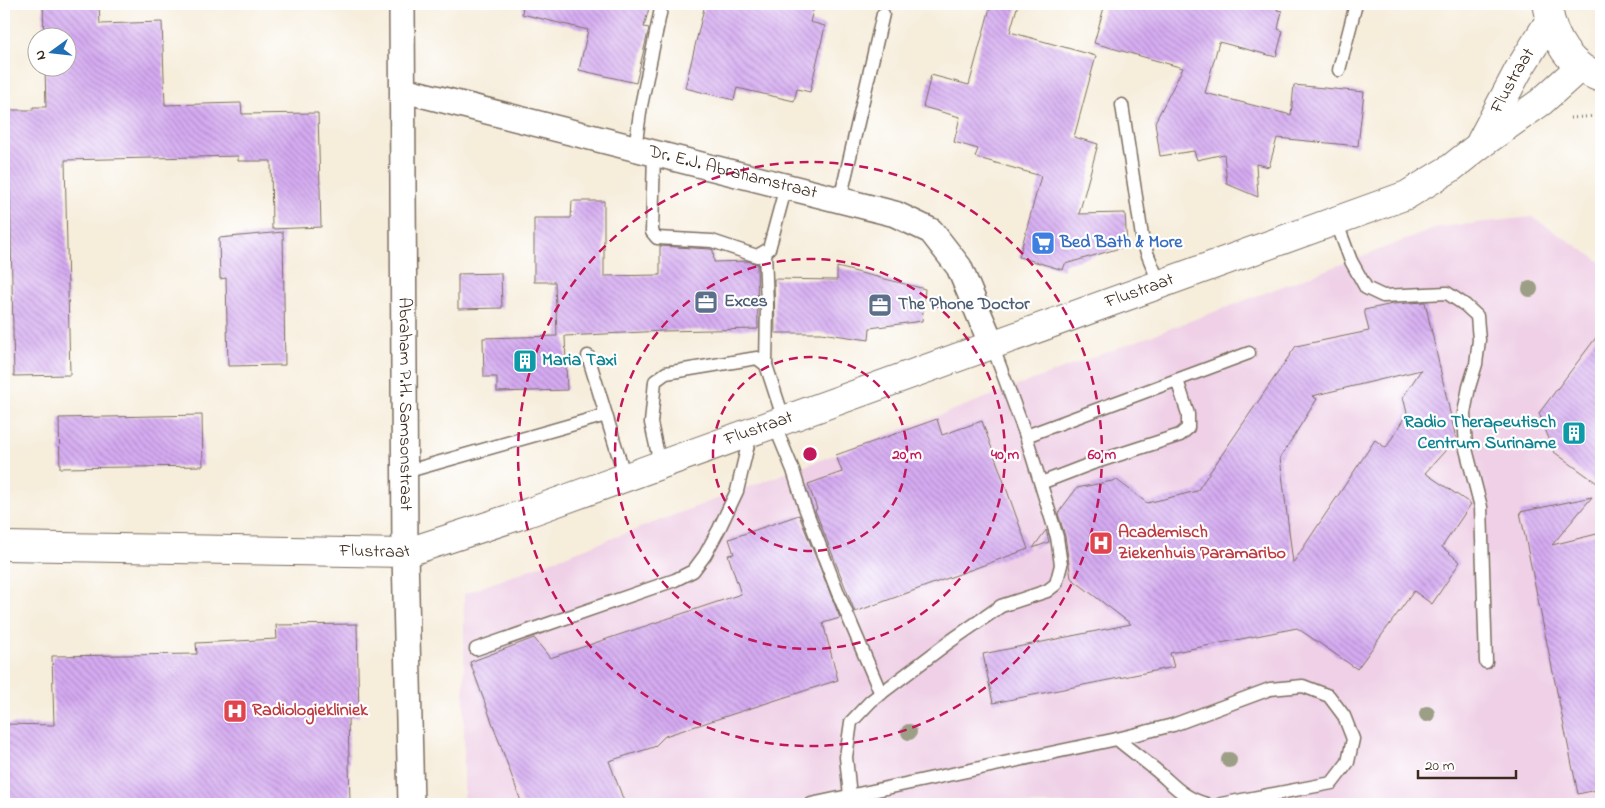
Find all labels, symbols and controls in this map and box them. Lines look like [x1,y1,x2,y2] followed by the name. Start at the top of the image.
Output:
[28,28,78,78] north arrow
[1484,43,1542,119] street label: Flustraat
[30,48,52,62] text: N
[645,139,820,207] street label: Dr. E.J. Abrahamstraat
[1030,230,1056,256] supermarket icon: Bed Bath & More
[1059,230,1183,256] place label: Bed Bath & More
[1101,267,1178,316] street label: Flustraat
[693,289,719,315] office icon: Exces
[724,289,768,315] place label: Exces
[867,292,893,318] office icon: The Phone Doctor
[898,292,1030,318] place label: The Phone Doctor
[391,297,418,511] street label: Abraham P.H. Samsonstraat
[512,348,538,374] building icon: Maria Taxi
[542,348,617,374] place label: Maria Taxi
[720,405,797,454] street label: Flustraat
[1404,410,1557,457] place label: Radio Therapeutisch Centrum Suriname
[1561,420,1587,446] building icon: Radio Therapeutisch Centrum Suriname
[891,444,922,466] text: 20 m
[990,444,1019,466] text: 40 m
[1087,444,1117,466] text: 60 m
[801,445,819,463] centre of rings
[1118,520,1286,567] place label: Academisch Ziekenhuis Paramaribo
[1088,530,1114,556] hospital icon: Academisch Ziekenhuis Paramaribo
[338,539,414,566] street label: Flustraat
[222,698,248,724] hospital icon: Radiologiekliniek
[252,698,369,725] place label: Radiologiekliniek
[1418,748,1515,780] scale bar
[1425,755,1455,777] text: 20 m

